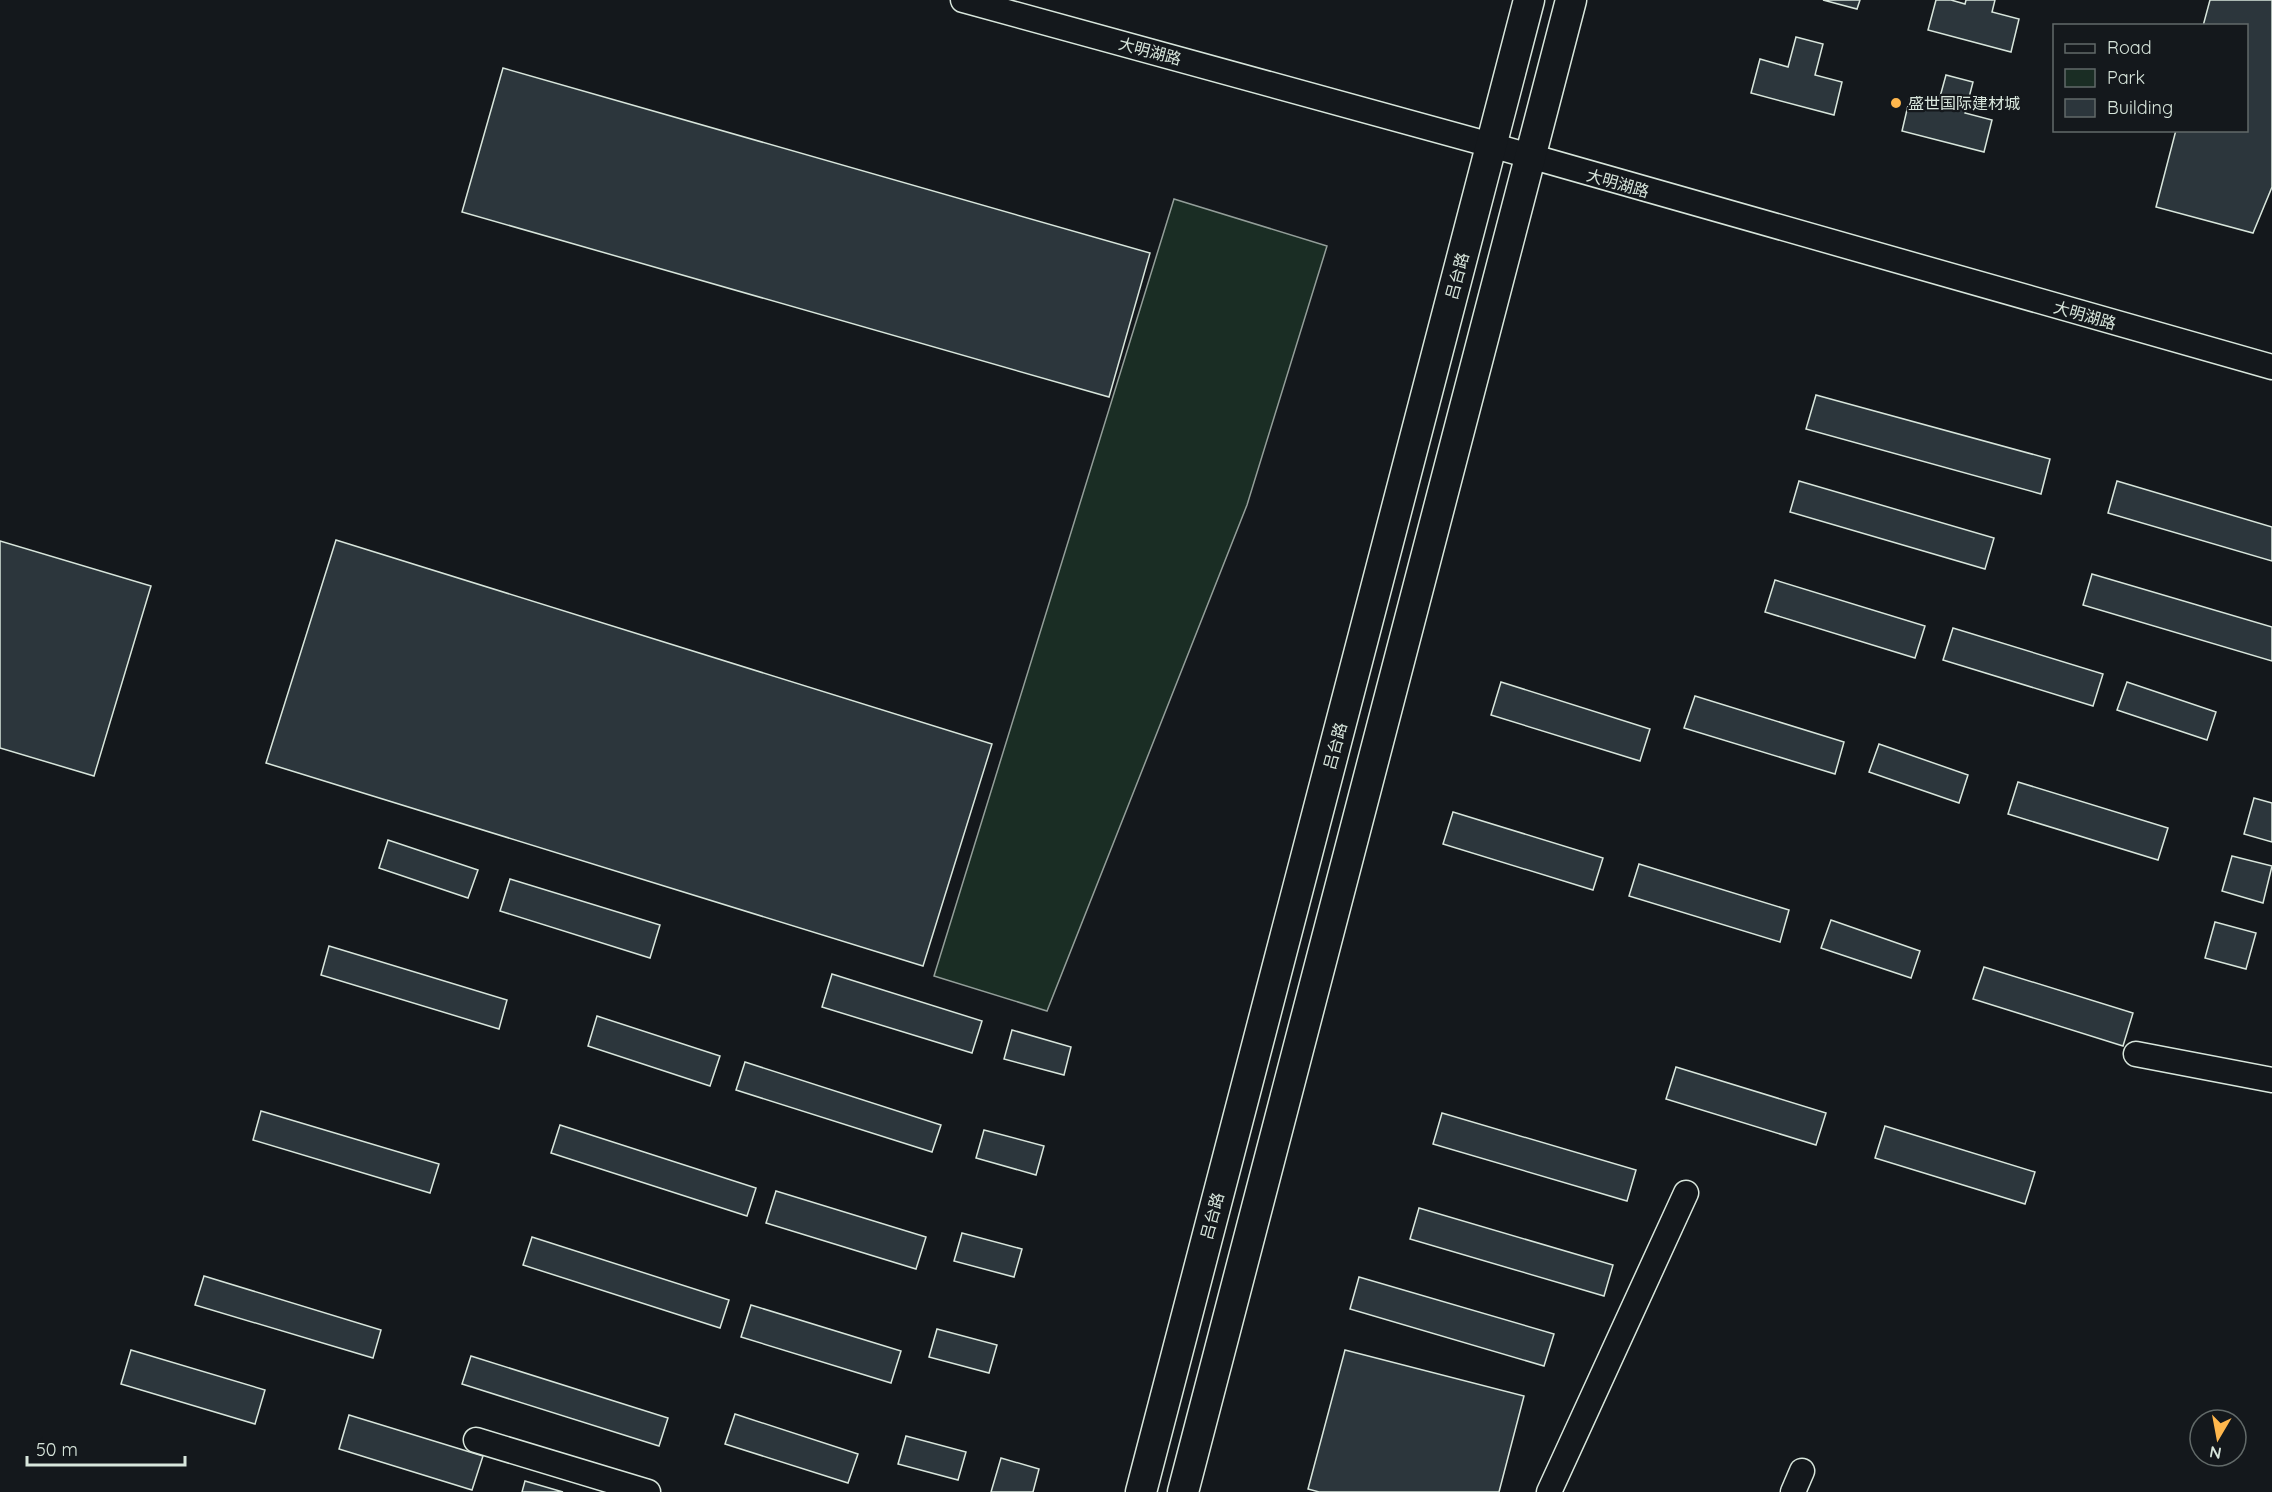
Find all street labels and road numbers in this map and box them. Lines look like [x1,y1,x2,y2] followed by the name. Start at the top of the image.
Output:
[1116,33,1184,69] street label: 大明湖路
[1584,165,1652,201] street label: 大明湖路
[1441,250,1473,302] street label: 吕台路
[2051,297,2119,333] street label: 大明湖路
[1319,720,1351,772] street label: 吕台路
[1196,1190,1228,1242] street label: 吕台路

